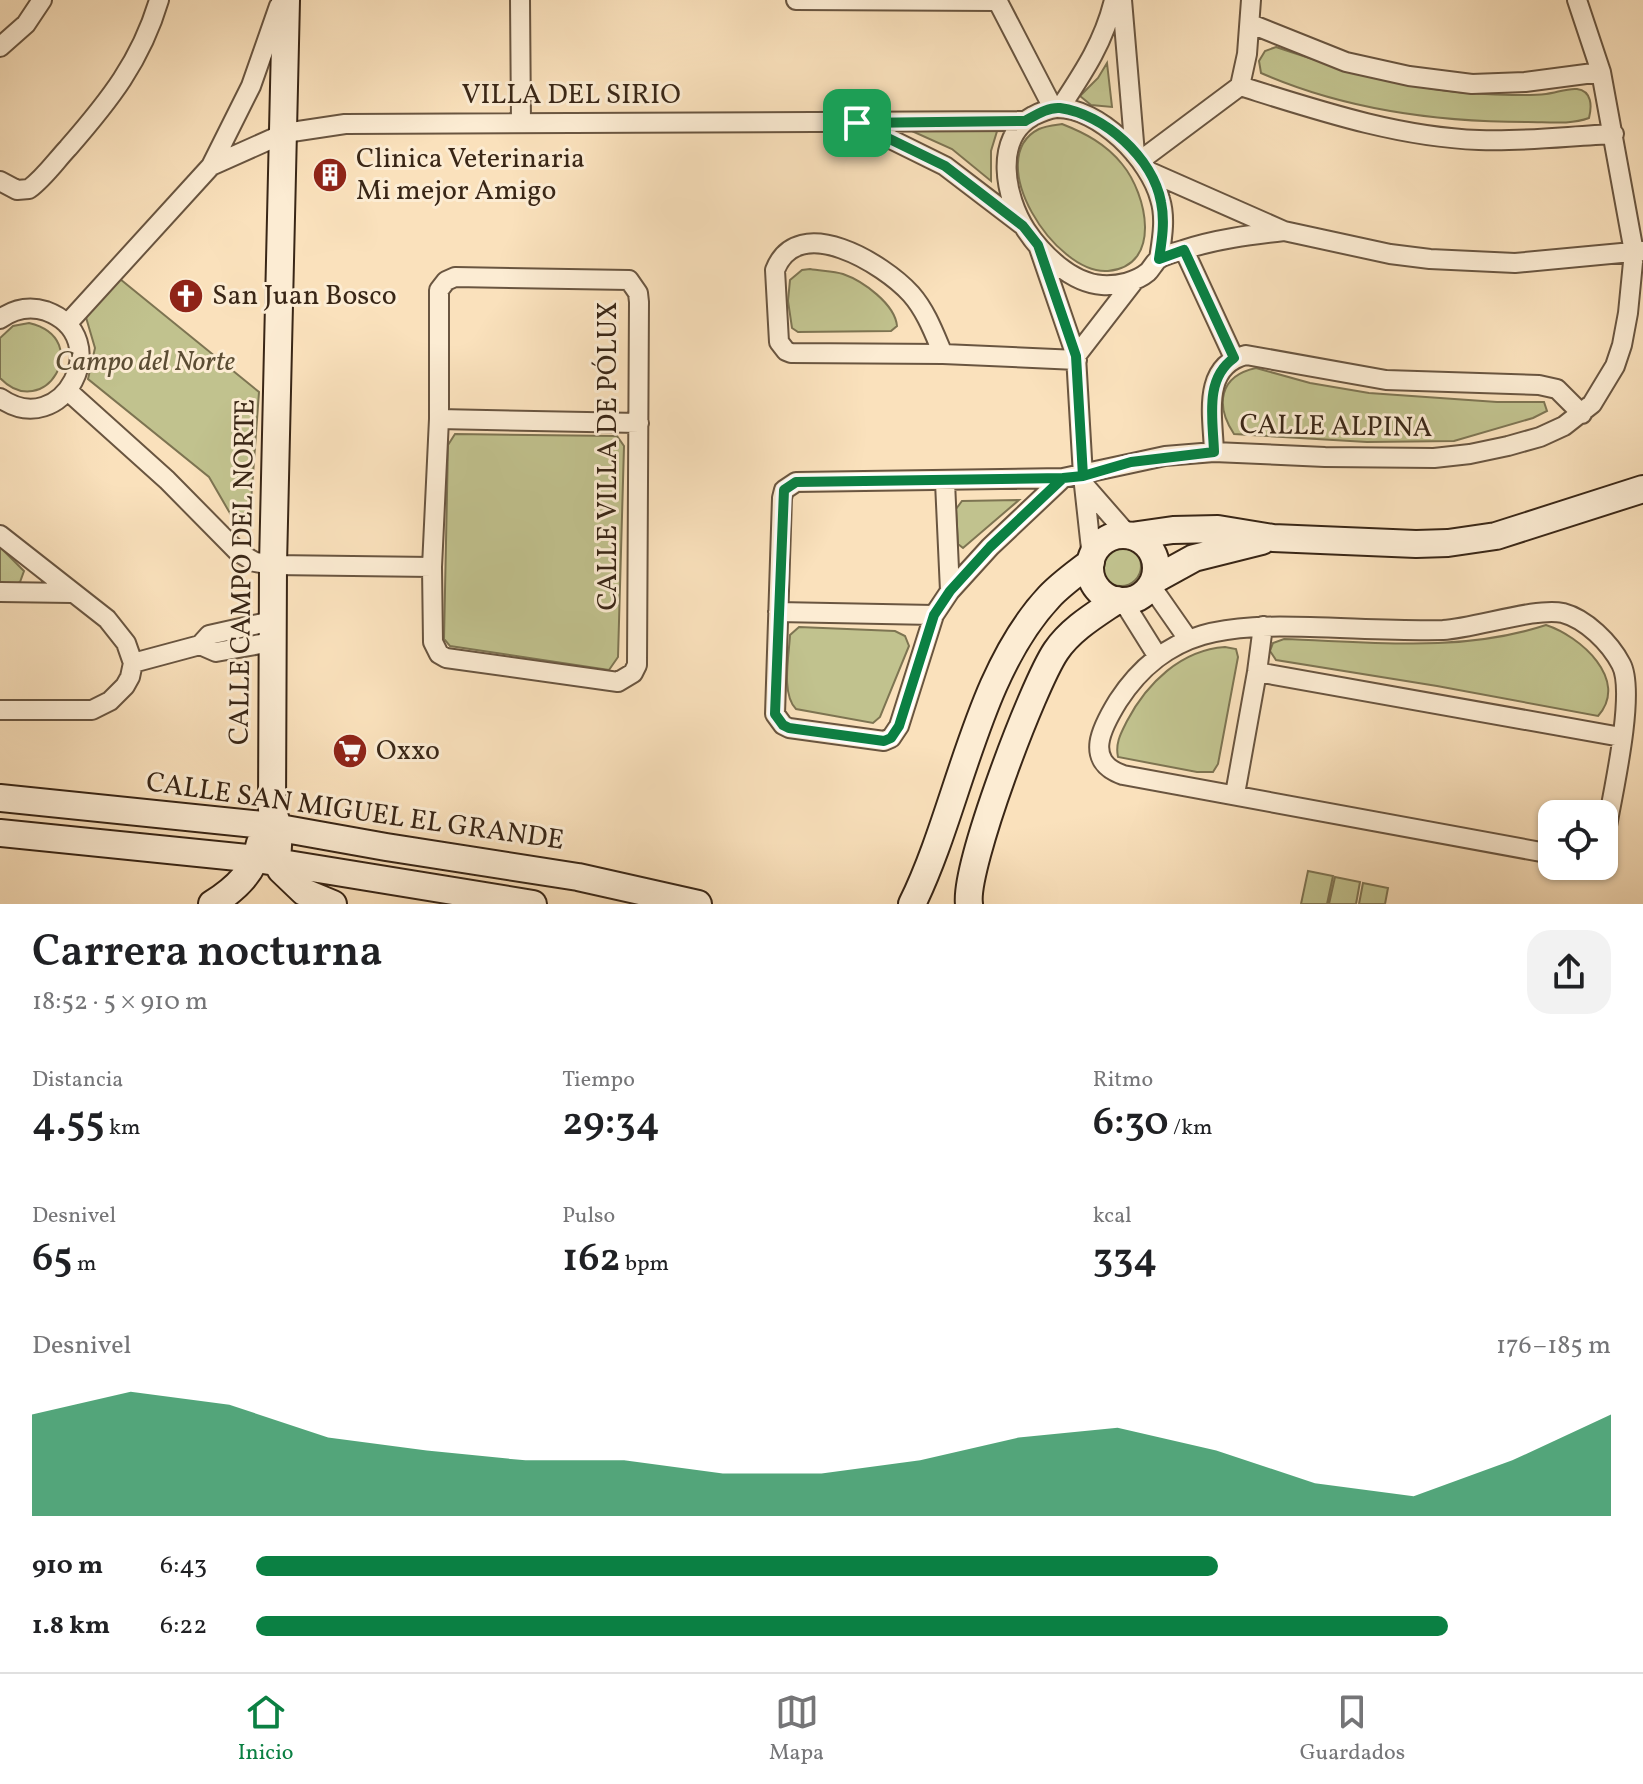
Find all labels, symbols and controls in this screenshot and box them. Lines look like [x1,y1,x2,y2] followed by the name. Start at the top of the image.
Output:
[461,76,681,115] street label: VILLA DEL SIRIO
[823,89,891,157] pin
[835,101,879,145] icon: arrive
[356,140,585,211] place label: Clinica Veterinaria Mi mejor Amigo
[311,156,349,194] building icon: Clinica Veterinaria Mi mejor Amigo
[167,277,205,315] church icon: San Juan Bosco
[212,277,397,316] place label: San Juan Bosco
[589,301,628,611] street label: CALLE VILLA DE PÓLUX
[55,343,235,382] park label: Campo del Norte
[220,398,266,746] street label: CALLE CAMPO DEL NORTE
[1239,406,1433,448] street label: CALLE ALPINA
[331,732,369,770] supermarket icon: Oxxo
[376,732,440,771] place label: Oxxo
[143,763,567,861] street label: CALLE SAN MIGUEL EL GRANDE
[1538,800,1618,880] map controls
[1538,800,1618,880] button: locate
[32,923,383,984] text: Carrera nocturna
[1527,930,1611,1014] button: share
[32,984,208,1020] text: 18:52 · 5 × 910 m
[32,1065,123,1096] text: Distancia
[562,1065,635,1096] text: Tiempo
[1093,1065,1153,1096] text: Ritmo
[32,1096,105,1152] text: 4.55
[562,1096,660,1152] text: 29:34
[1093,1096,1169,1152] text: 6:30
[105,1113,141,1144] text: km
[1169,1113,1213,1144] text: /km
[32,1201,116,1232] text: Desnivel
[562,1201,615,1232] text: Pulso
[1093,1201,1132,1232] text: kcal
[32,1232,73,1288] text: 65
[562,1232,621,1288] text: 162
[1093,1232,1157,1288] text: 334
[73,1249,96,1280] text: m
[621,1249,669,1280] text: bpm
[32,1328,131,1364] text: Desnivel
[1496,1328,1611,1364] text: 176–185 m
[32,1548,103,1584] text: 910 m
[160,1548,207,1584] text: 6:43
[32,1608,110,1644] text: 1.8 km
[160,1608,207,1644] text: 6:22
[238,1690,294,1769] tab: Inicio
[769,1690,824,1769] tab: Mapa
[1300,1690,1405,1769] tab: Guardados

